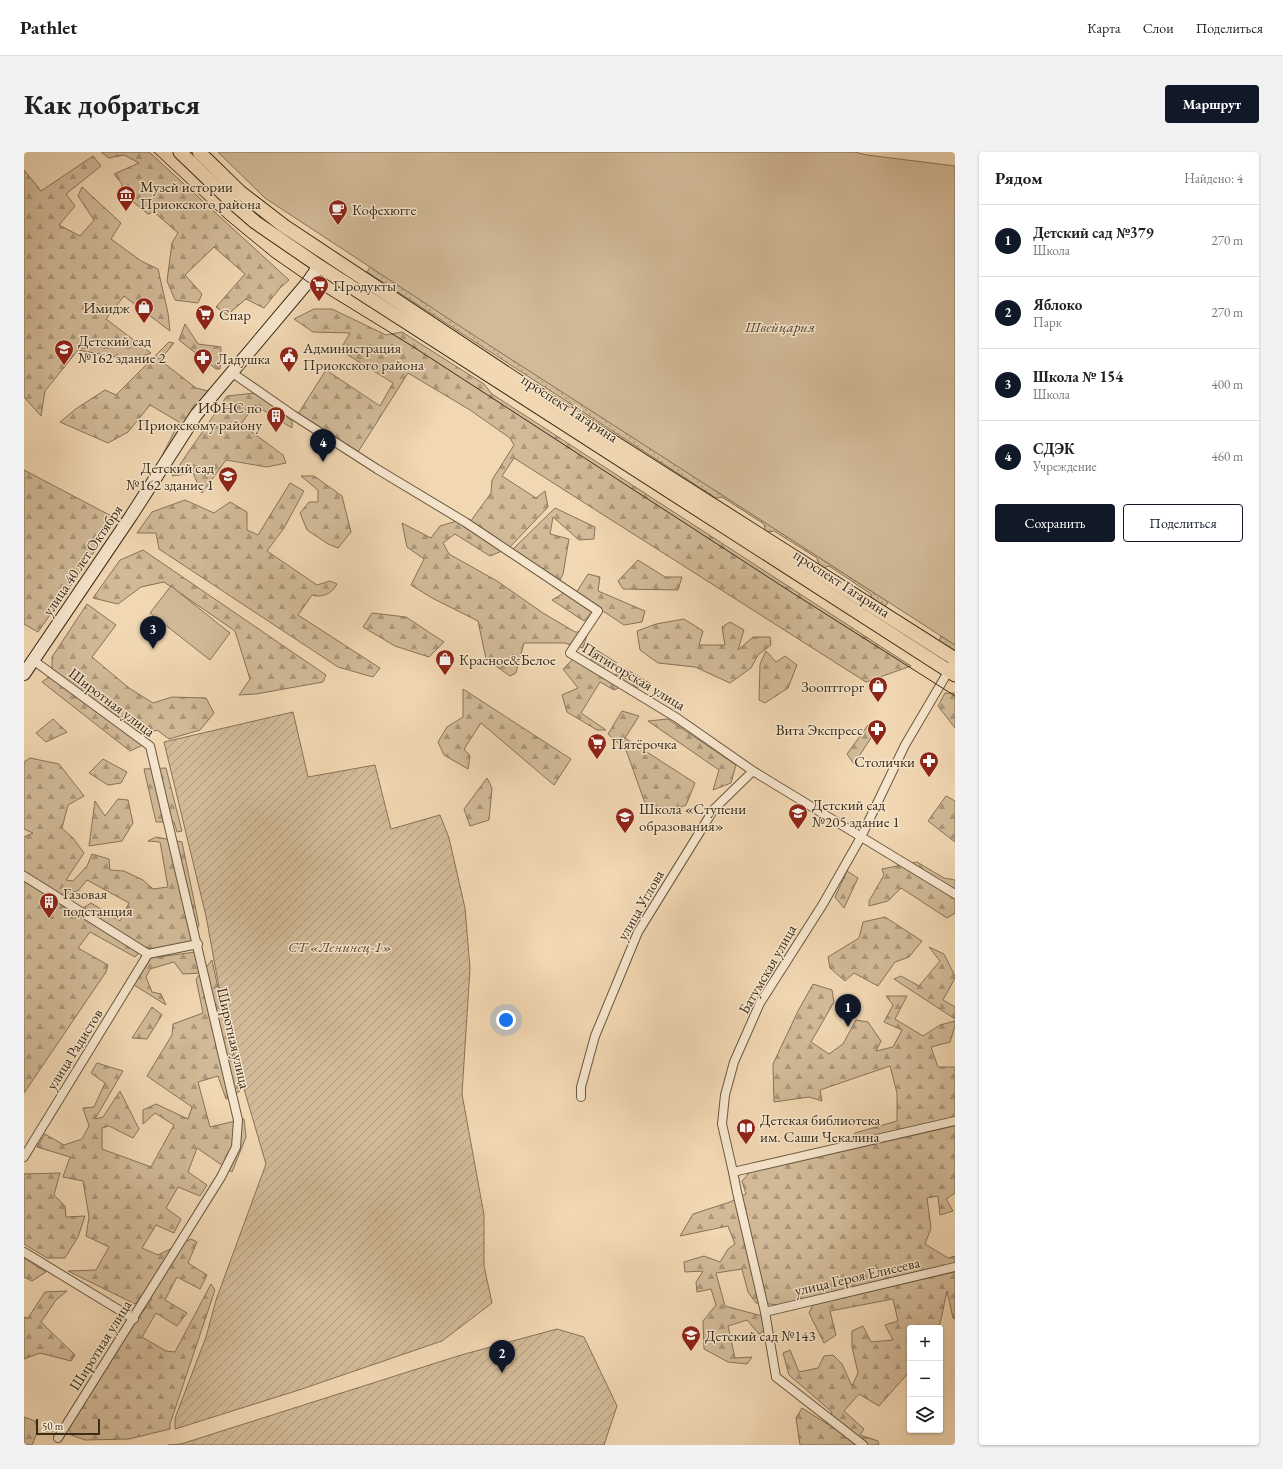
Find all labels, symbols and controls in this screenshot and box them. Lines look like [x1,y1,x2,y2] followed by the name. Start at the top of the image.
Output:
[20,15,77,40] text: Pathlet
[1087,19,1121,37] text: Карта
[1143,19,1174,37] text: Слои
[1196,19,1263,37] text: Поделиться
[1165,85,1259,123] button: Маршрут
[24,86,200,122] text: Как добраться
[995,167,1043,189] text: Рядом
[1184,170,1243,187] text: Найдено: 4
[140,177,261,213] place label: Музей истории Приокского района
[115,184,137,212] museum icon: Музей истории Приокского района
[327,198,349,226] cafe icon: Кофехюгге
[352,200,416,219] place label: Кофехюгге
[1033,223,1154,242] text: Детский сад №379
[1005,232,1011,249] text: 1
[1212,232,1243,249] text: 270 m
[1033,242,1070,259] text: Школа
[308,274,330,302] supermarket icon: Продукты
[333,276,396,295] place label: Продукты
[1033,295,1082,314] text: Яблоко
[133,296,155,324] shop icon: Имидж
[83,298,130,317] place label: Имидж
[194,303,216,331] supermarket icon: Спар
[1005,304,1011,321] text: 2
[1212,304,1243,321] text: 270 m
[219,305,251,324] place label: Спар
[1033,314,1062,331] text: Парк
[744,317,815,336] park label: Швейцария
[78,331,167,367] place label: Детский сад №162 здание 2
[53,338,75,366] school or university icon: Детский сад №162 здание 2
[302,338,424,374] place label: Администрация Приокского района
[278,345,300,373] public building icon: Администрация Приокского района
[192,347,214,375] pharmacy icon: Ладушка
[217,349,270,368] place label: Ладушка
[1033,367,1123,386] text: Школа № 154
[518,370,622,446] street label: проспект Гагарина
[1005,376,1011,393] text: 3
[1212,376,1243,393] text: 400 m
[1033,386,1070,403] text: Школа
[137,398,262,434] place label: ИФНС по Приокскому району
[265,405,287,433] building icon: ИФНС по Приокскому району
[310,429,336,462] pin: 4
[1033,439,1075,458] text: СДЭК
[1005,448,1011,465] text: 4
[1212,448,1243,465] text: 460 m
[126,458,214,494] place label: Детский сад №162 здание 1
[1033,458,1097,475] text: Учреждение
[217,465,239,493] school or university icon: Детский сад №162 здание 1
[38,501,126,619] street label: улица 40 лет Октября
[995,504,1115,542] button: Сохранить
[1123,504,1243,542] button: Поделиться
[790,545,894,621] street label: проспект Гагарина
[140,616,166,649] pin: 3
[579,638,689,714] street label: Пятигорская улица
[434,648,456,676] shop icon: Красное&Белое
[459,650,556,669] place label: Красное&Белое
[65,663,159,741] street label: Широтная улица
[867,675,889,703] shop icon: Зооптторг
[801,677,865,696] place label: Зооптторг
[866,718,888,746] pharmacy icon: Вита Экспресс
[776,720,863,739] place label: Вита Экспресс
[586,732,608,760] supermarket icon: Пятёрочка
[611,734,677,753] place label: Пятёрочка
[918,750,940,778] pharmacy icon: Столички
[854,752,915,771] place label: Столички
[812,795,900,831] place label: Детский сад №205 здание 1
[639,799,746,835] place label: Школа «Ступени образования»
[787,802,809,830] school or university icon: Детский сад №205 здание 1
[614,806,636,834] school or university icon: Школа «Ступени образования»
[612,866,668,944] street label: улица Углова
[63,884,133,920] place label: Газовая подстанция
[38,891,60,919] building icon: Газовая подстанция
[734,921,800,1017] street label: Батумская улица
[288,937,392,956] park label: СТ «Ленинец-1»
[213,986,255,1090] street label: Широтная улица
[835,994,861,1027] pin: 1
[41,1005,107,1093] street label: улица Радистов
[496,1010,516,1030] your location
[760,1110,880,1146] place label: Детская библиотека им. Саши Чекалина
[735,1117,757,1145] library icon: Детская библиотека им. Саши Чекалина
[792,1252,922,1300] street label: улица Героя Елисеева
[65,1296,135,1394] street label: Широтная улица
[680,1324,702,1352] school or university icon: Детский сад №143
[907,1325,943,1433] map controls
[907,1325,943,1361] button: +
[705,1326,816,1345] place label: Детский сад №143
[489,1340,515,1373] pin: 2
[907,1361,943,1397] button: −
[907,1397,943,1433] button: layers
[36,1417,100,1436] scale bar
[42,1419,63,1433] text: 50 m

